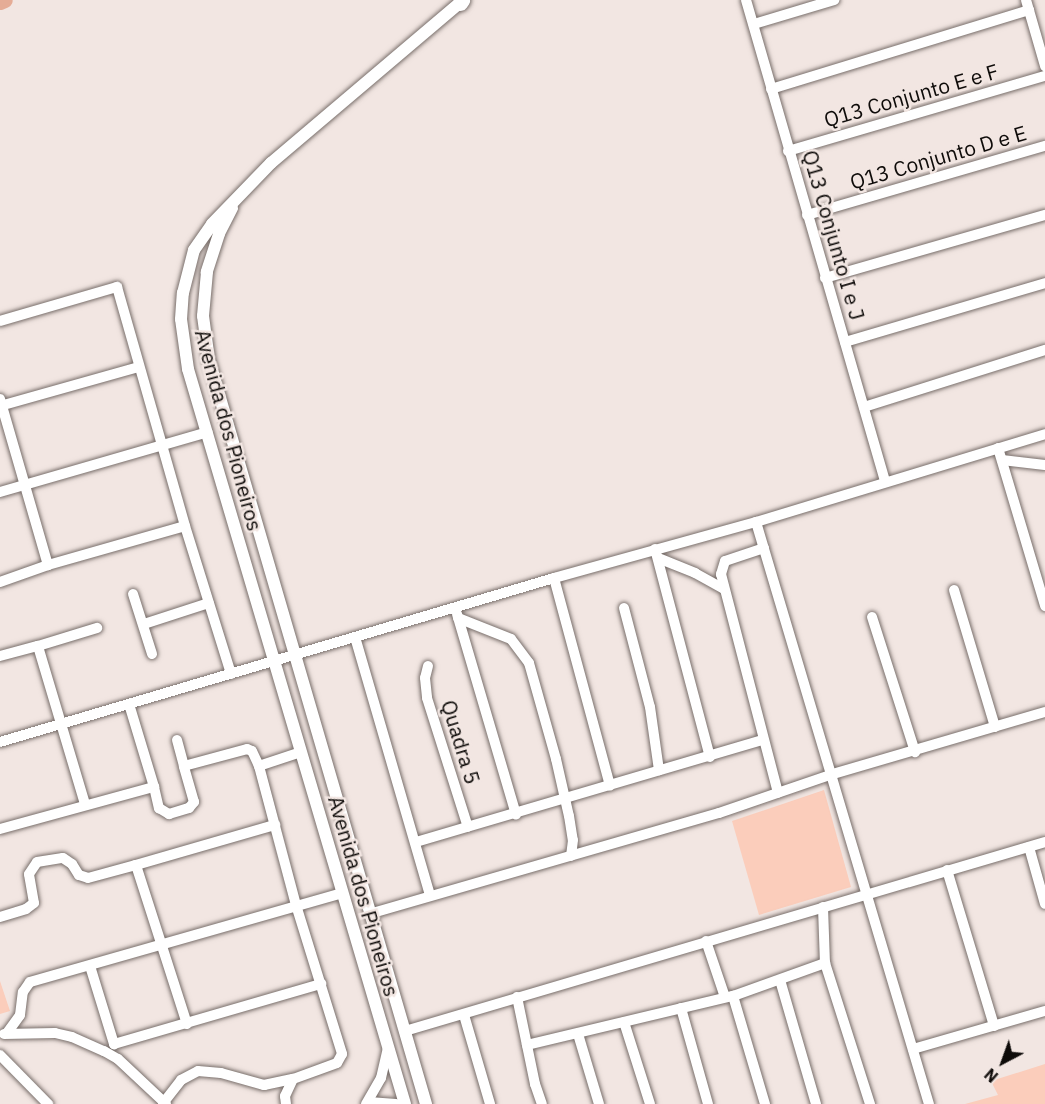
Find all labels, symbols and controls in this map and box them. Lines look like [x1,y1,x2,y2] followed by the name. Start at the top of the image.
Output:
[821,58,1001,132] street label: Q13 Conjunto E e F
[847,120,1029,194] street label: Q13 Conjunto D e E
[798,147,870,323] street label: Q13 Conjunto I e J
[190,327,268,533] street label: Avenida dos Pioneiros
[436,697,486,787] street label: Quadra 5
[323,793,405,999] street label: Avenida dos Pioneiros
[973,1032,1033,1092] north arrow
[980,1064,1002,1087] text: N

